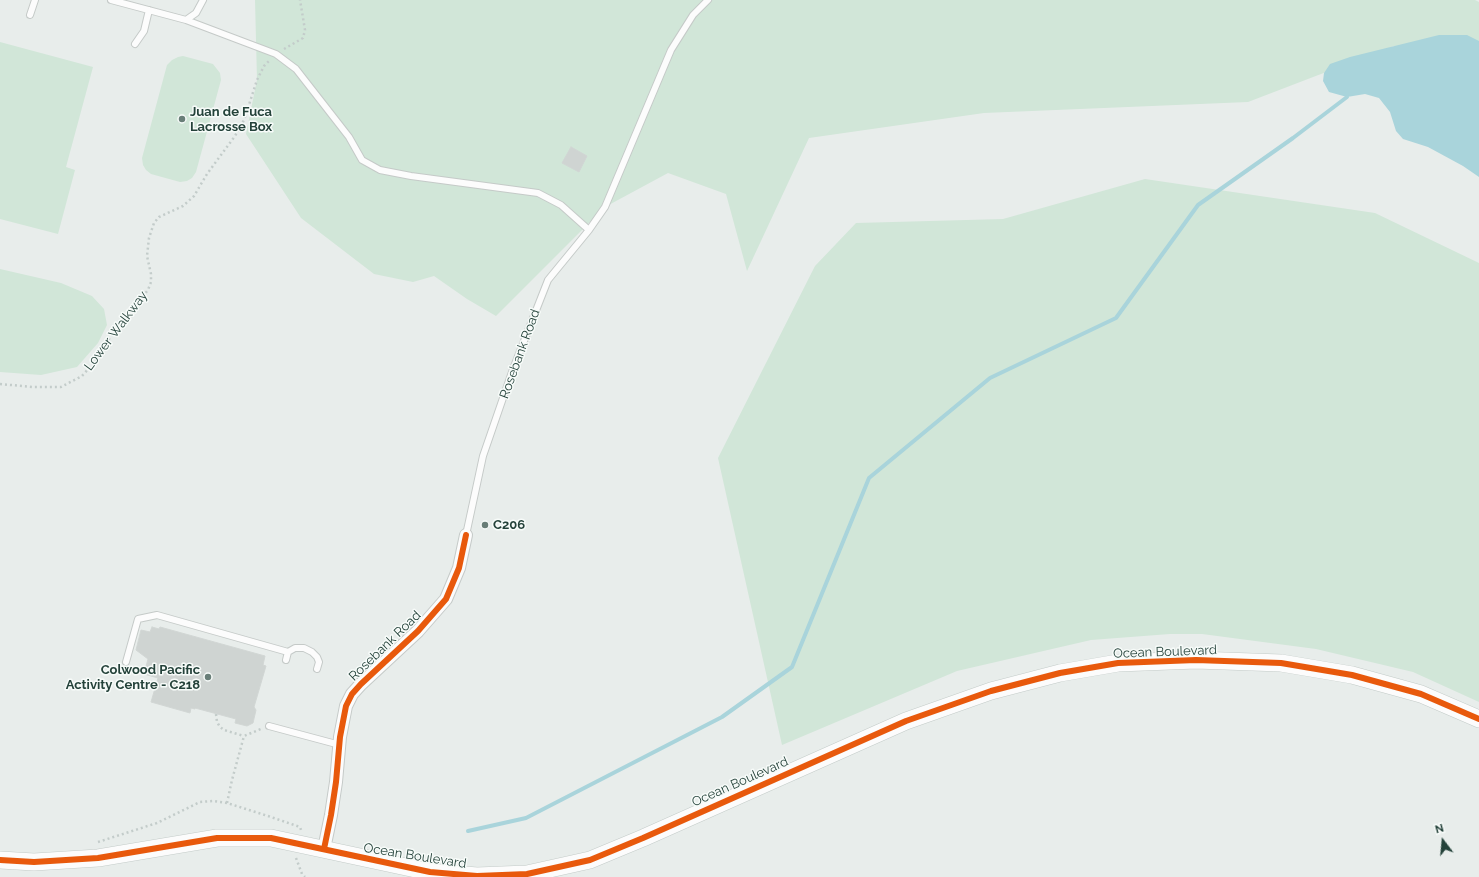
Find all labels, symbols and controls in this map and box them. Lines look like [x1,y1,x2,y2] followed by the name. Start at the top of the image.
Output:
[190,104,272,135] place label: Juan de Fuca Lacrosse Box
[177,114,187,124] marker: Juan de Fuca Lacrosse Box
[81,288,151,374] street label: Lower Walkway
[497,307,543,401] street label: Rosebank Road
[493,517,525,533] place label: C206
[480,520,490,530] marker: C206
[346,608,424,684] street label: Rosebank Road
[1113,642,1217,662] street label: Ocean Boulevard
[66,662,200,693] place label: Colwood Pacific Activity Centre - C218
[203,672,213,682] marker: Colwood Pacific Activity Centre - C218
[689,754,791,810] street label: Ocean Boulevard
[1423,821,1463,861] north arrow
[1434,822,1445,836] text: N
[362,840,468,872] street label: Ocean Boulevard

